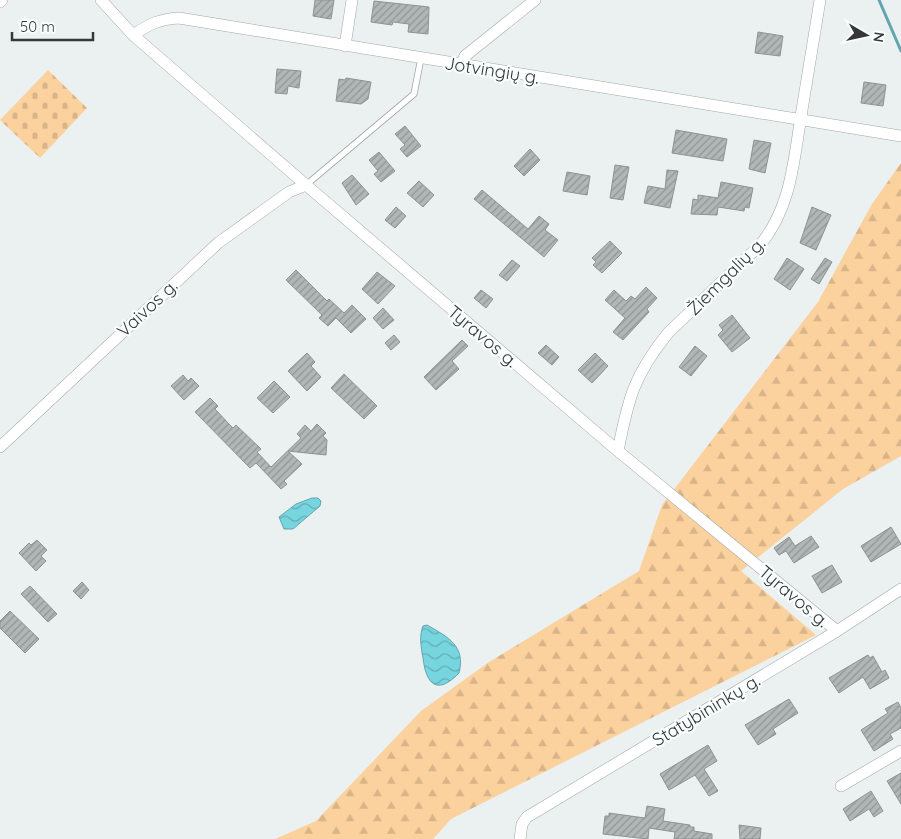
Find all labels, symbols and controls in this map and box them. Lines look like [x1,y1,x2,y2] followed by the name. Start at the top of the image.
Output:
[12,10,94,42] scale bar
[841,10,891,60] north arrow
[20,17,55,36] text: 50 m
[869,31,889,44] text: N
[443,51,541,89] street label: Jotvingių g.
[682,232,770,320] street label: Žiemgalių g.
[112,274,182,342] street label: Vaivos g.
[443,300,523,372] street label: Tyravos g.
[754,560,834,632] street label: Tyravos g.
[648,669,764,751] street label: Statybininkų g.

